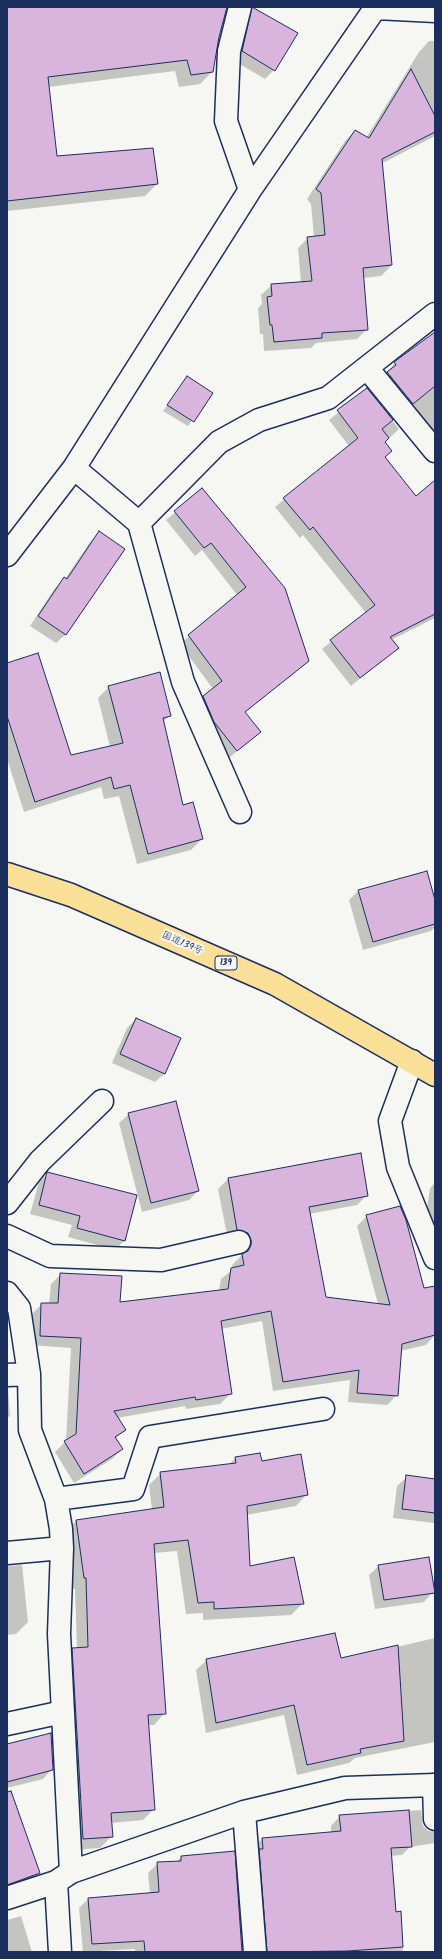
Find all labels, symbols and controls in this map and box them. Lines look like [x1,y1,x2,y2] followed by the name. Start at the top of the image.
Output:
[160,930,204,958] street label: 国道139号
[215,956,237,970] road number: 139

